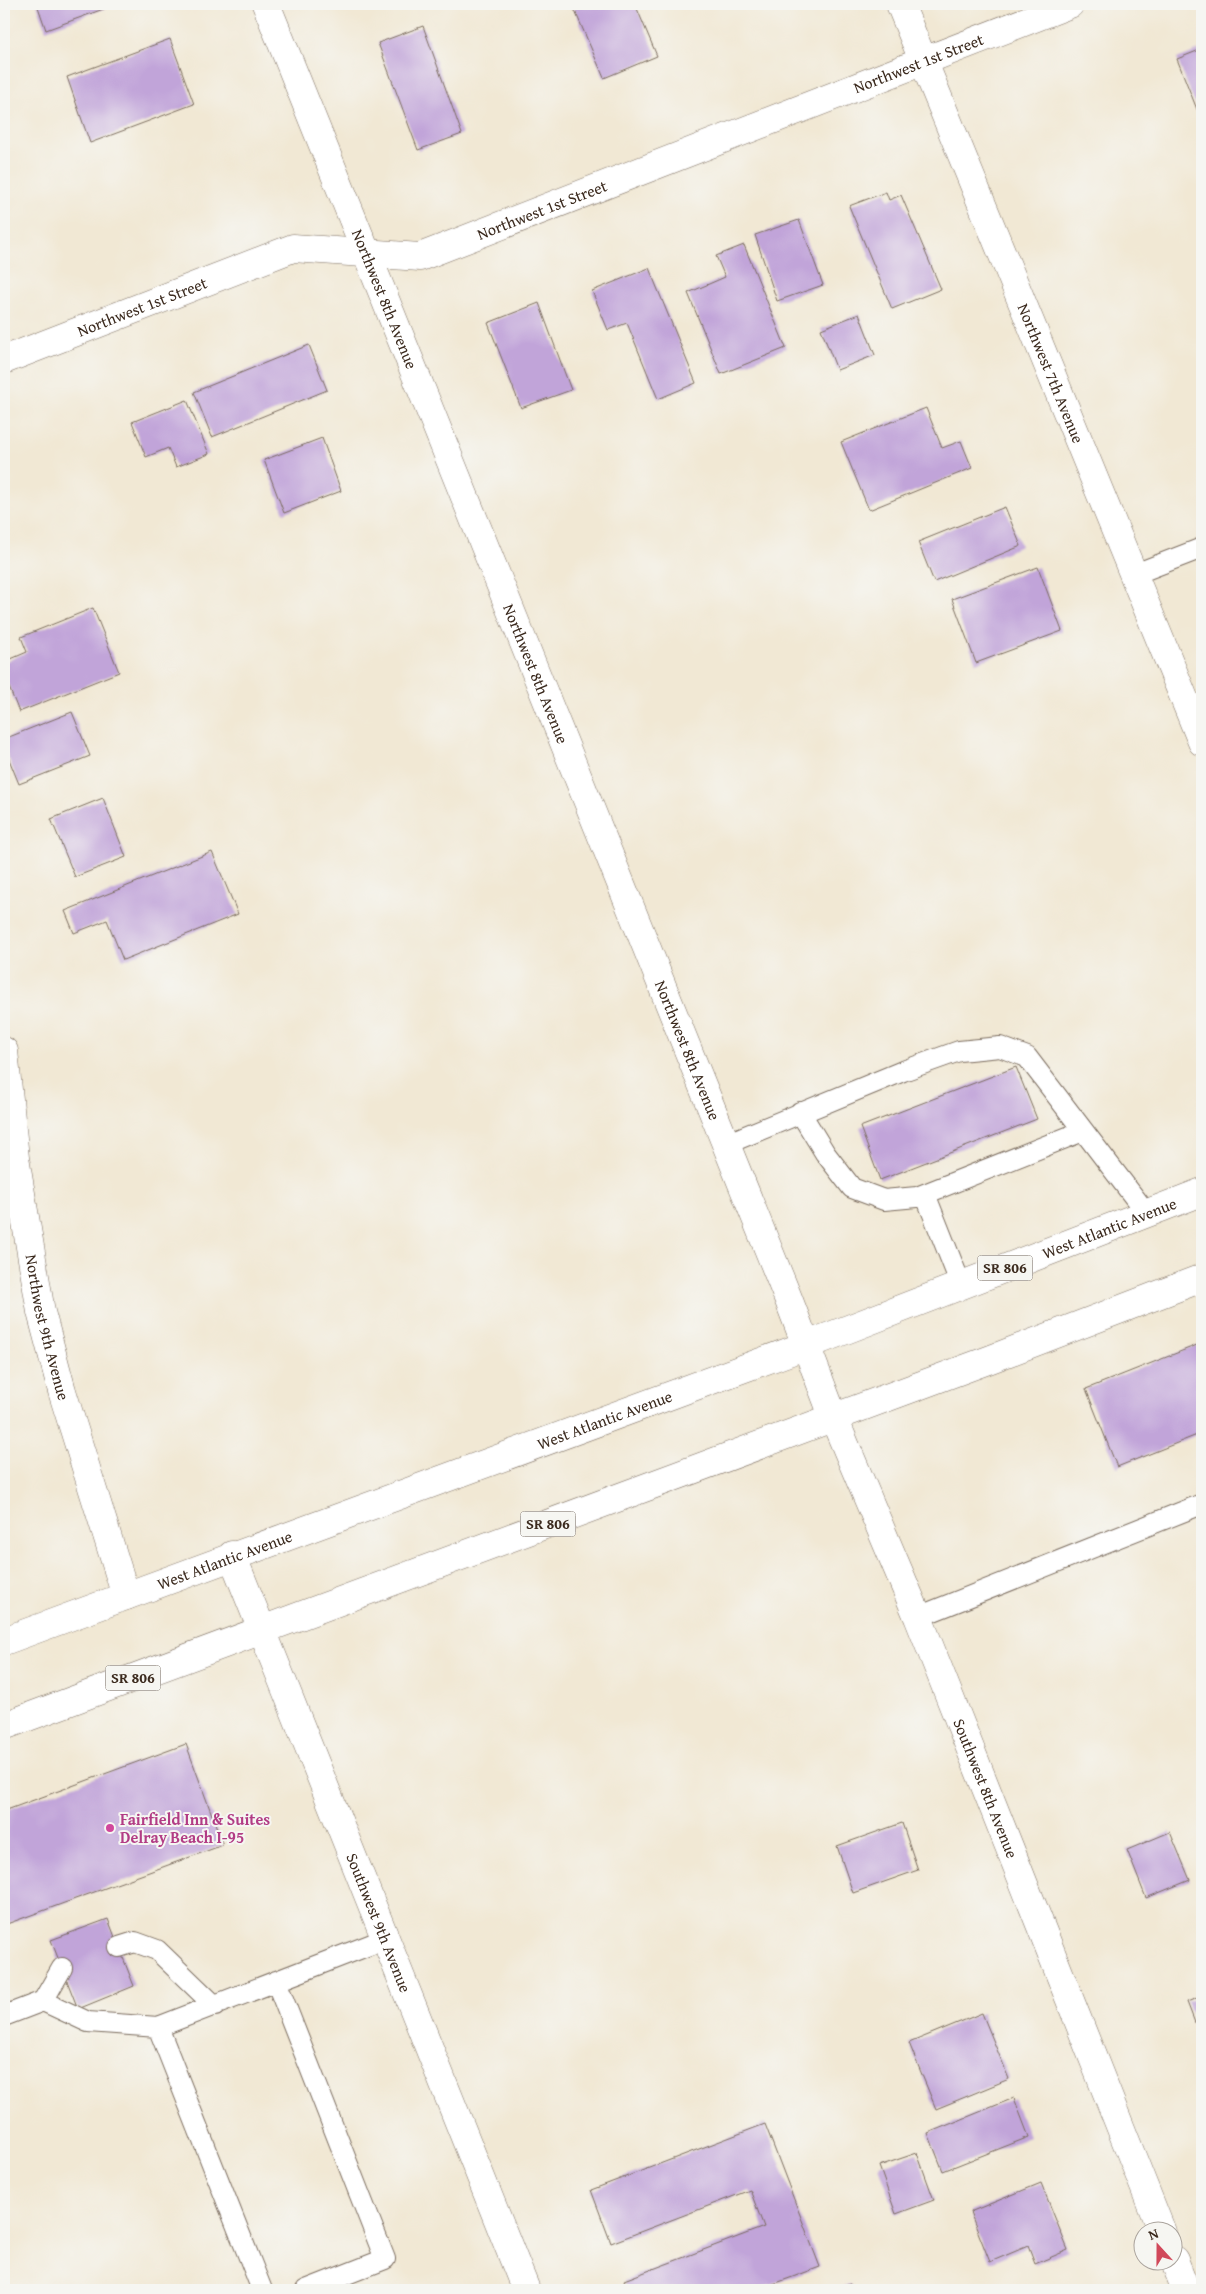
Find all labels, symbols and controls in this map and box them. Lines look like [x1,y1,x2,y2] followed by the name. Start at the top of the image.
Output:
[850,27,987,99] street label: Northwest 1st Street
[473,173,611,246] street label: Northwest 1st Street
[346,225,424,373] street label: Northwest 8th Avenue
[73,270,211,343] street label: Northwest 1st Street
[1012,300,1090,447] street label: Northwest 7th Avenue
[497,600,575,747] street label: Northwest 8th Avenue
[649,976,727,1124] street label: Northwest 8th Avenue
[1039,1191,1180,1265] street label: West Atlantic Avenue
[19,1253,76,1403] street label: Northwest 9th Avenue
[978,1256,1032,1280] road number: SR 806
[534,1384,675,1456] street label: West Atlantic Avenue
[520,1512,576,1536] road number: SR 806
[154,1524,295,1596] street label: West Atlantic Avenue
[106,1666,160,1690] road number: SR 806
[947,1715,1024,1862] street label: Southwest 8th Avenue
[120,1807,270,1849] place label: Fairfield Inn & Suites Delray Beach I-95
[104,1822,116,1834] marker: Fairfield Inn & Suites Delray Beach I-95
[340,1849,418,1996] street label: Southwest 9th Avenue
[1134,2222,1184,2272] north arrow
[1145,2223,1162,2245] text: N

